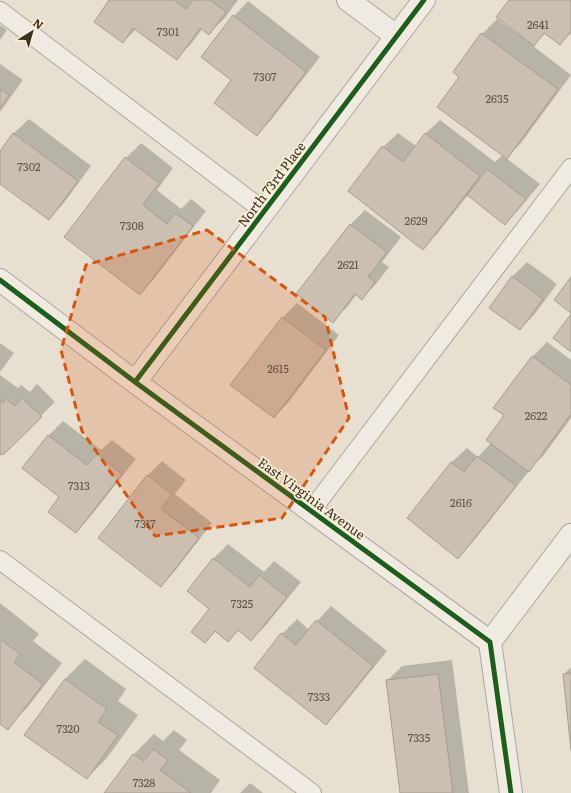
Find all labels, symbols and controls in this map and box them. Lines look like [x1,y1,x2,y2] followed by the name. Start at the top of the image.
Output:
[12,12,52,52] north arrow
[30,14,47,32] text: N
[527,16,550,32] house number: 2641
[157,23,180,39] house number: 7301
[253,68,277,84] house number: 7307
[486,90,509,106] house number: 2635
[233,137,310,231] street label: North 73rd Place
[17,158,41,174] house number: 7302
[405,212,428,228] house number: 2629
[120,217,144,233] house number: 7308
[337,256,359,272] house number: 2621
[267,360,289,376] house number: 2615
[525,407,548,423] house number: 2622
[254,453,370,544] street label: East Virginia Avenue
[68,477,90,493] house number: 7313
[450,494,472,510] house number: 2616
[134,515,156,531] house number: 7317
[231,595,254,611] house number: 7325
[308,688,330,704] house number: 7333
[56,720,80,736] house number: 7320
[408,729,431,745] house number: 7335
[133,774,155,790] house number: 7328

